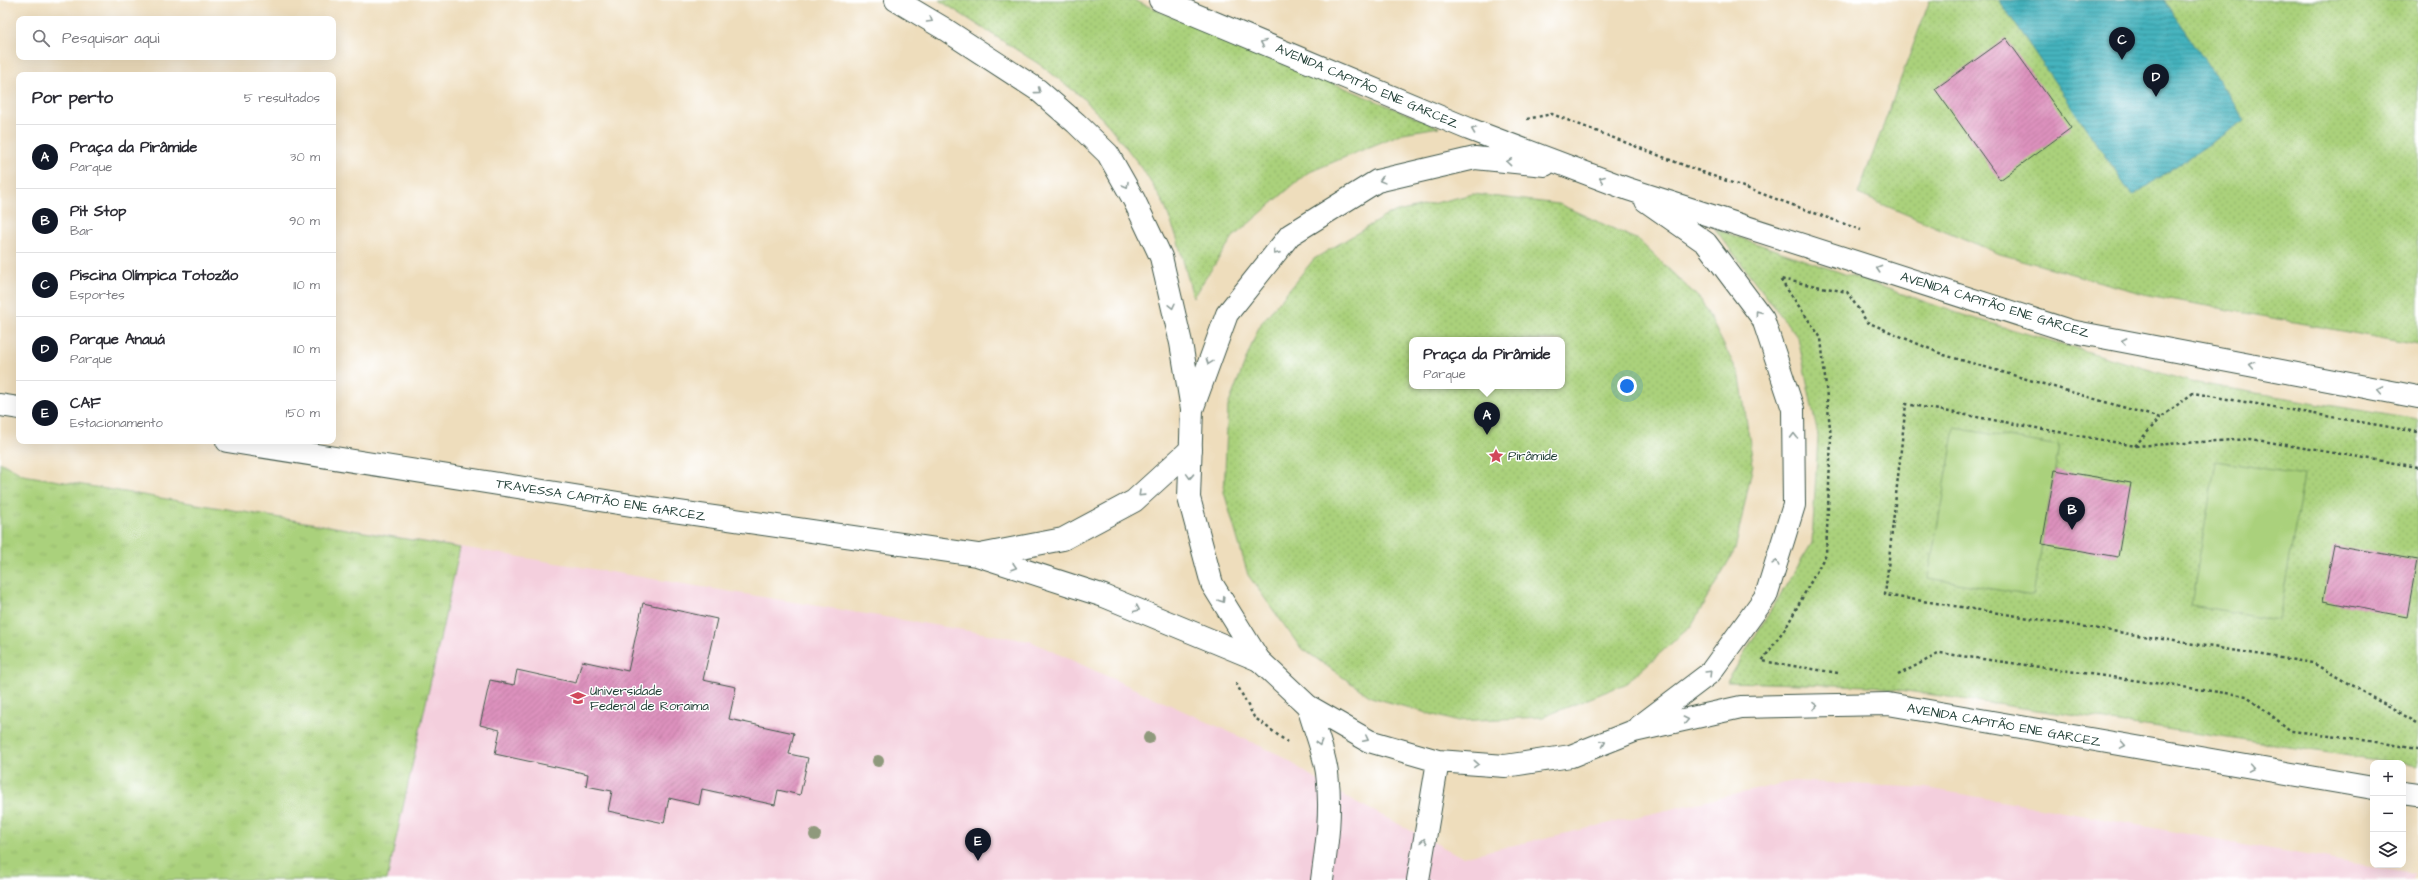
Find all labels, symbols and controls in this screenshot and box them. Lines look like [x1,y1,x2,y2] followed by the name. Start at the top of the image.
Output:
[925,15,933,22] one-way arrow
[16,16,336,60] search box
[30,27,52,49] icon: search
[2109,27,2135,60] pin: C
[62,28,159,49] text: Pesquisar aqui
[1273,39,1461,133] street label: AVENIDA CAPITÃO ENE GARCEZ
[1260,40,1268,48] one-way arrow
[2143,64,2169,97] pin: D
[32,86,113,110] text: Por perto
[1034,86,1041,93] one-way arrow
[244,89,320,107] text: 5 resultados
[1471,127,1478,135] one-way arrow
[70,137,197,158] text: Praça da Pirâmide
[41,148,49,166] text: A
[290,148,320,166] text: 30 m
[1506,157,1512,166] one-way arrow
[70,158,112,176] text: Parque
[1379,175,1386,184] one-way arrow
[1599,175,1606,183] one-way arrow
[1121,181,1128,188] one-way arrow
[70,201,126,222] text: Pit Stop
[40,212,50,230] text: B
[289,212,320,230] text: 90 m
[70,222,93,240] text: Bar
[1274,248,1281,255] one-way arrow
[70,265,238,286] text: Piscina Olímpica Totozão
[1876,265,1883,274] one-way arrow
[1898,268,2092,342] street label: AVENIDA CAPITÃO ENE GARCEZ
[40,276,50,294] text: C
[293,276,320,294] text: 110 m
[70,286,125,304] text: Esportes
[1168,302,1176,309] one-way arrow
[1756,310,1763,317] one-way arrow
[70,329,165,350] text: Parque Anauá
[1409,337,1565,389] popup
[2121,338,2127,346] one-way arrow
[41,340,49,358] text: D
[293,340,320,358] text: 110 m
[1423,344,1551,365] text: Praça da Pirâmide
[70,350,112,368] text: Parque
[1206,358,1214,365] one-way arrow
[2249,362,2255,370] one-way arrow
[1423,365,1466,383] text: Parque
[1617,376,1637,396] your location
[2377,386,2383,394] one-way arrow
[70,393,101,414] text: CAF
[1474,402,1500,435] pin: A
[41,404,49,422] text: E
[286,404,320,422] text: 150 m
[70,414,163,432] text: Estacionamento
[1790,433,1798,439] one-way arrow
[1487,447,1505,465] place icon: Pirâmide
[1508,447,1558,465] place label: Pirâmide
[1186,473,1194,479] one-way arrow
[495,475,707,525] street label: TRAVESSA CAPITÃO ENE GARCEZ
[1138,489,1146,497] one-way arrow
[2059,497,2085,530] pin: B
[1771,560,1780,567] one-way arrow
[1010,562,1017,571] one-way arrow
[1217,596,1225,603] one-way arrow
[1133,605,1140,613] one-way arrow
[1704,670,1712,678] one-way arrow
[590,682,709,715] place label: Universidade Federal de Roraima
[569,689,587,707] school or university icon: Universidade Federal de Roraima
[1906,699,2102,751] street label: AVENIDA CAPITÃO ENE GARCEZ
[1812,702,1818,710] one-way arrow
[1683,716,1689,724] one-way arrow
[1362,734,1369,742] one-way arrow
[1314,740,1323,747] one-way arrow
[1599,740,1607,748] one-way arrow
[2120,741,2126,749] one-way arrow
[1473,759,1479,768] one-way arrow
[2370,760,2406,868] map controls
[2370,760,2406,796] button: +
[2248,763,2254,772] one-way arrow
[2370,796,2406,832] button: −
[965,828,991,861] pin: E
[2370,832,2406,868] button: layers
[1419,838,1428,845] one-way arrow

